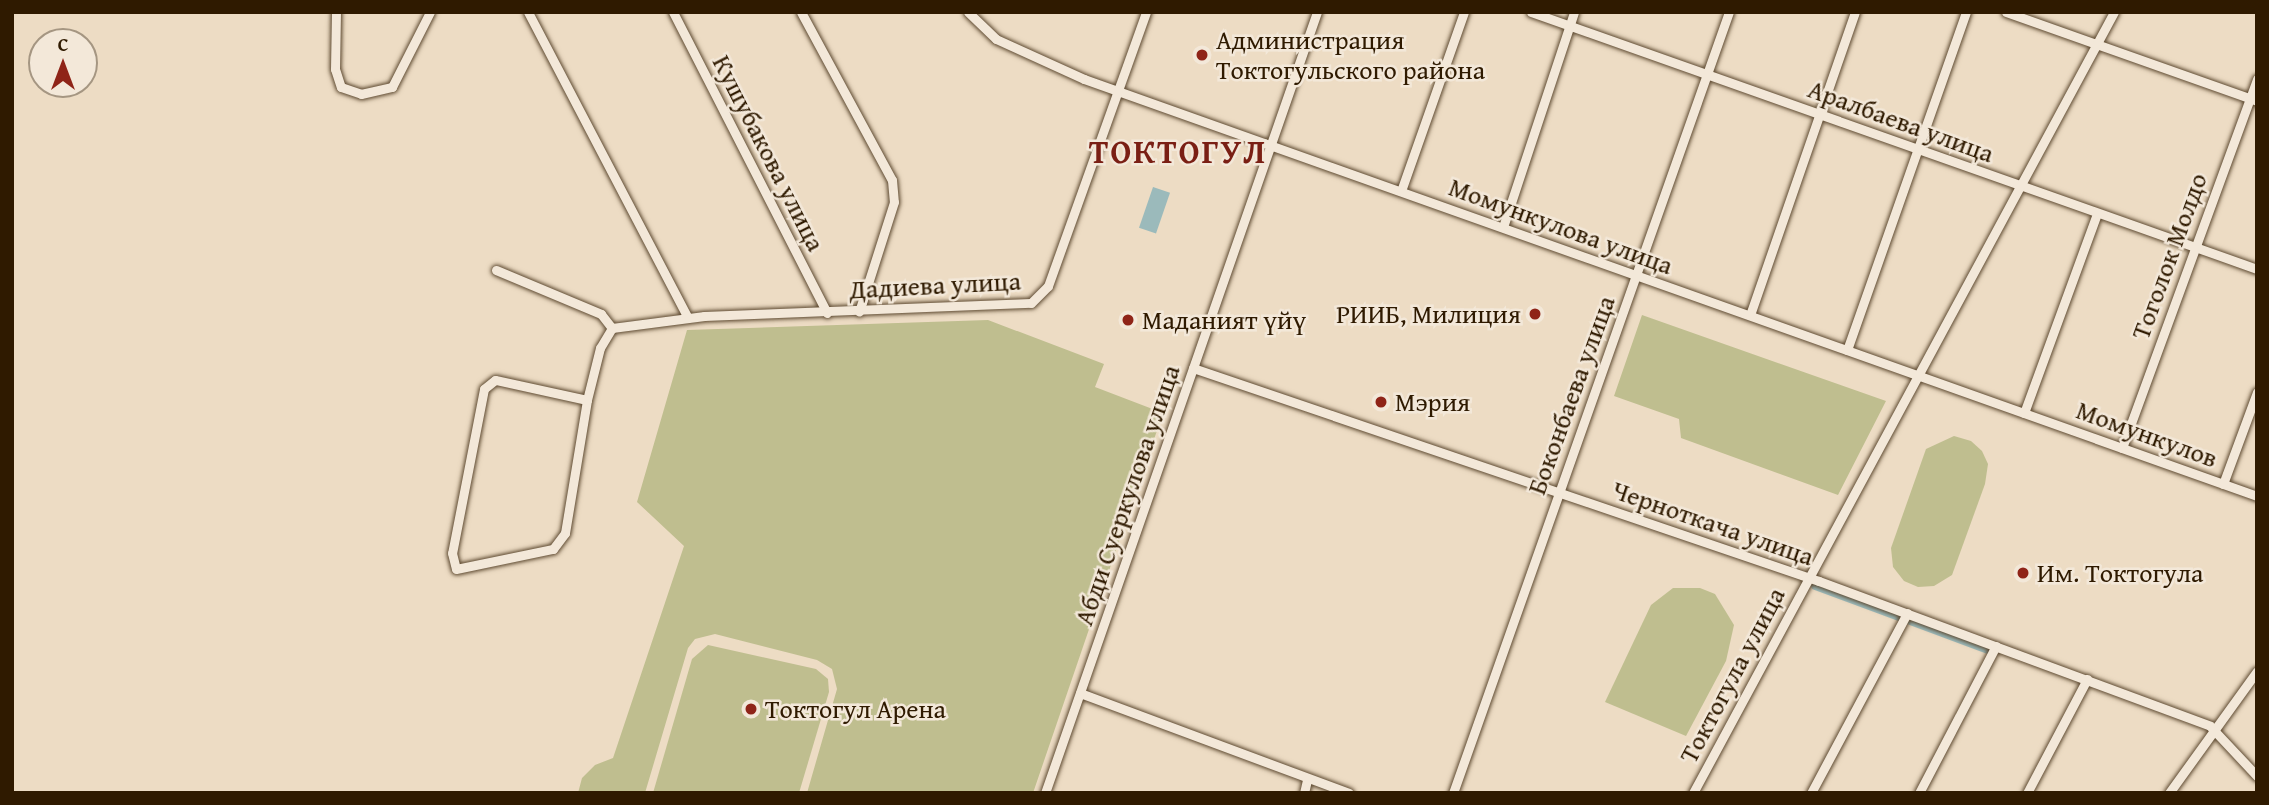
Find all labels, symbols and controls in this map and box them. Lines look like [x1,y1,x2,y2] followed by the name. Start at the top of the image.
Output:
[1216,24,1485,86] place label: Администрация Токтогульского района
[28,28,98,98] north arrow
[58,30,68,58] text: С
[1194,47,1210,63] marker: Администрация Токтогульского района
[706,50,832,256] street label: Кушубакова улица
[1804,73,1998,169] street label: Аралбаева улица
[1090,132,1266,172] district label: ТОКТОГУЛ
[2125,169,2213,343] street label: Тоголок Молдо
[1445,171,1677,281] street label: Момункулова улица
[848,265,1022,305] street label: Дадиева улица
[1521,292,1621,498] street label: Боконбаева улица
[1336,298,1521,330] place label: РИИБ, Милиция
[1142,304,1306,336] place label: Маданият үйү
[1527,306,1543,322] marker: РИИБ, Милиция
[1120,312,1136,328] marker: Маданият үйү
[1068,361,1186,629] street label: Абди Суеркулова улица
[1395,386,1470,418] place label: Мэрия
[1373,394,1389,410] marker: Мэрия
[2072,394,2222,474] street label: Момункулов
[1608,474,1818,572] street label: Черноткача улица
[2037,557,2203,589] place label: Им. Токтогула
[2015,565,2031,581] marker: Им. Токтогула
[1673,582,1791,768] street label: Токтогула улица
[765,693,946,725] place label: Токтогул Арена
[743,701,759,717] marker: Токтогул Арена

